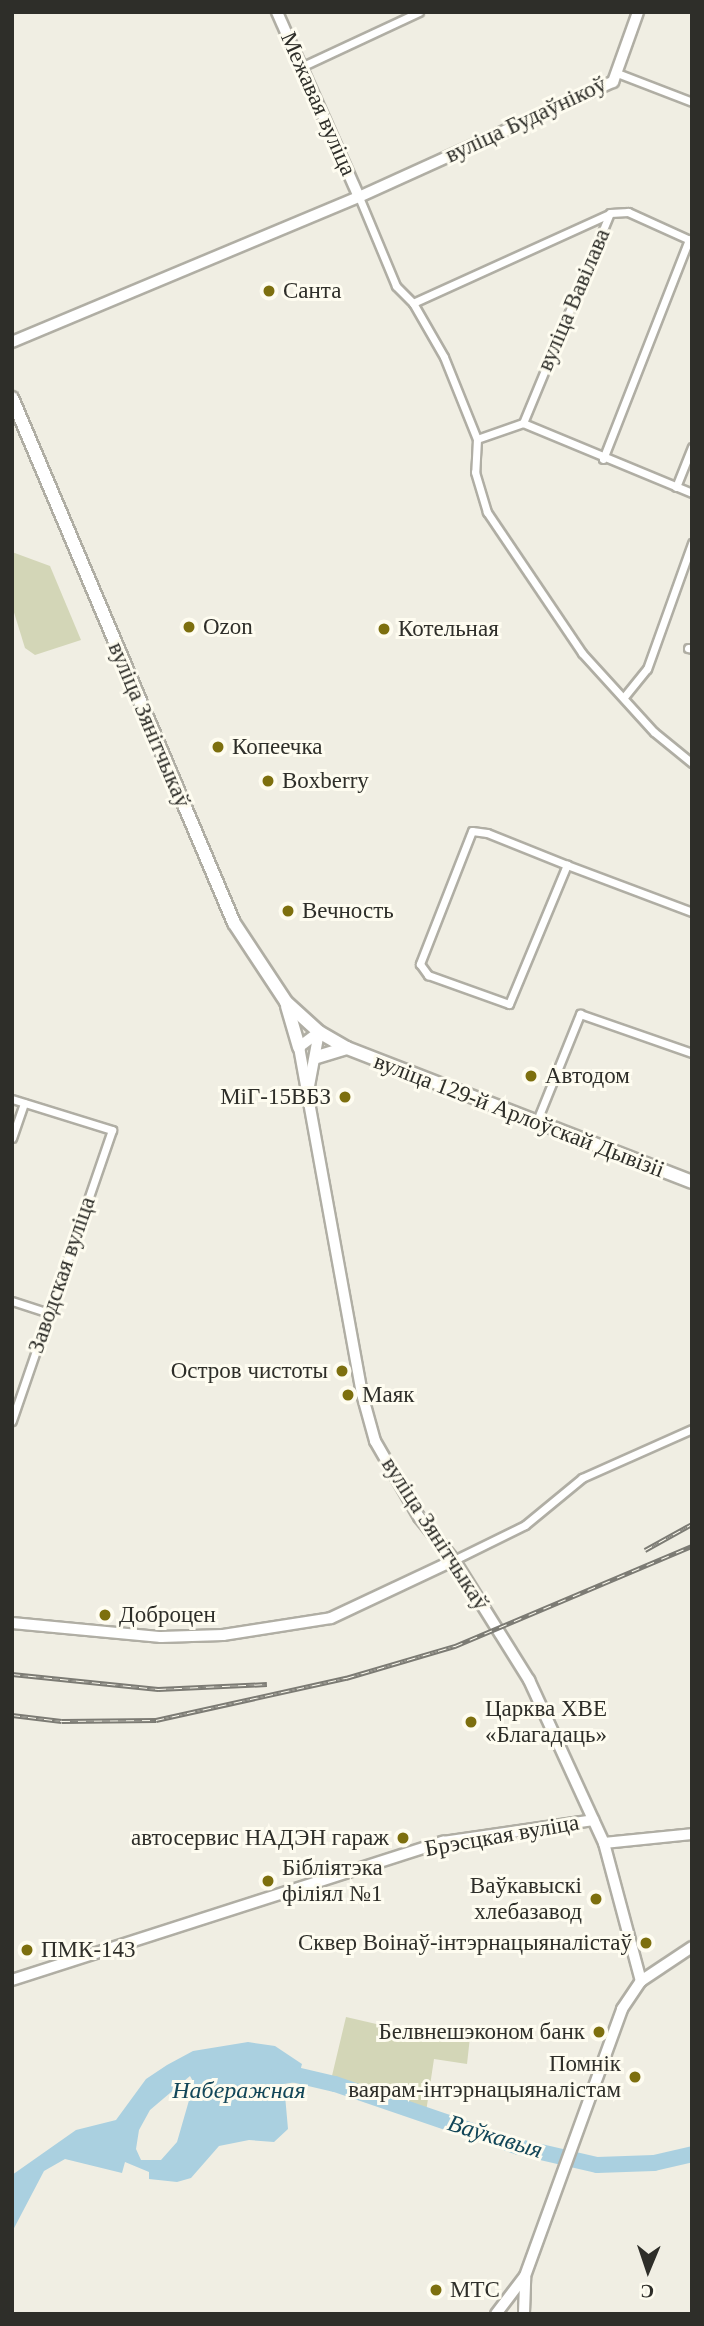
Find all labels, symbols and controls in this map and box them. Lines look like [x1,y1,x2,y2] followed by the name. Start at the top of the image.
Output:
[274,28,362,180] street label: Межавая вуліца
[441,71,611,169] street label: вуліца Будаўнікоў
[532,225,616,375] street label: вуліца Вавілава
[283,277,341,305] place label: Санта
[261,283,277,299] marker: Санта
[203,613,253,641] place label: Ozon
[398,615,499,643] place label: Котельная
[181,619,197,635] marker: Ozon
[376,621,392,637] marker: Котельная
[102,638,196,812] street label: вуліца Зянітчыкаў
[232,733,322,761] place label: Копеечка
[210,739,226,755] marker: Копеечка
[282,767,369,795] place label: Boxberry
[260,773,276,789] marker: Boxberry
[302,897,394,925] place label: Вечность
[280,903,296,919] marker: Вечность
[370,1048,668,1184] street label: вуліца 129-й Арлоўскай Дывізіі
[545,1062,630,1090] place label: Автодом
[523,1068,539,1084] marker: Автодом
[220,1083,331,1111] place label: МіГ-15ВБЗ
[337,1089,353,1105] marker: МіГ-15ВБЗ
[22,1193,102,1357] street label: Заводская вуліца
[171,1357,328,1385] place label: Остров чистоты
[334,1363,350,1379] marker: Остров чистоты
[362,1381,414,1409] place label: Маяк
[340,1387,356,1403] marker: Маяк
[375,1452,495,1616] street label: вуліца Зянітчыкаў
[119,1601,216,1629] place label: Доброцен
[97,1607,113,1623] marker: Доброцен
[485,1695,607,1749] place label: Царква ХВЕ «Благадаць»
[463,1714,479,1730] marker: Царква ХВЕ «Благадаць»
[423,1809,581,1863] street label: Брэсцкая вуліца
[131,1824,389,1852] place label: автосервис НАДЭН гараж
[395,1830,411,1846] marker: автосервис НАДЭН гараж
[282,1854,383,1908] place label: Бібліятэка філіял №1
[470,1872,582,1926] place label: Ваўкавыскі хлебазавод
[260,1873,276,1889] marker: Бібліятэка філіял №1
[588,1891,604,1907] marker: Ваўкавыскі хлебазавод
[298,1929,632,1957] place label: Сквер Воінаў-інтэрнацыяналістаў
[638,1935,654,1951] marker: Сквер Воінаў-інтэрнацыяналістаў
[41,1936,136,1964] place label: ПМК-143
[19,1942,35,1958] marker: ПМК-143
[379,2018,585,2046] place label: Белвнешэконом банк
[591,2024,607,2040] marker: Белвнешэконом банк
[348,2050,621,2104] place label: Помнік ваярам-інтэрнацыяналістам
[627,2069,643,2085] marker: Помнік ваярам-інтэрнацыяналістам
[172,2077,306,2105] water label: Наберажная
[444,2109,546,2165] water label: Ваўкавыя
[613,2235,683,2305] north arrow
[450,2276,500,2304] place label: МТС
[640,2281,654,2302] text: С
[428,2282,444,2298] marker: МТС

